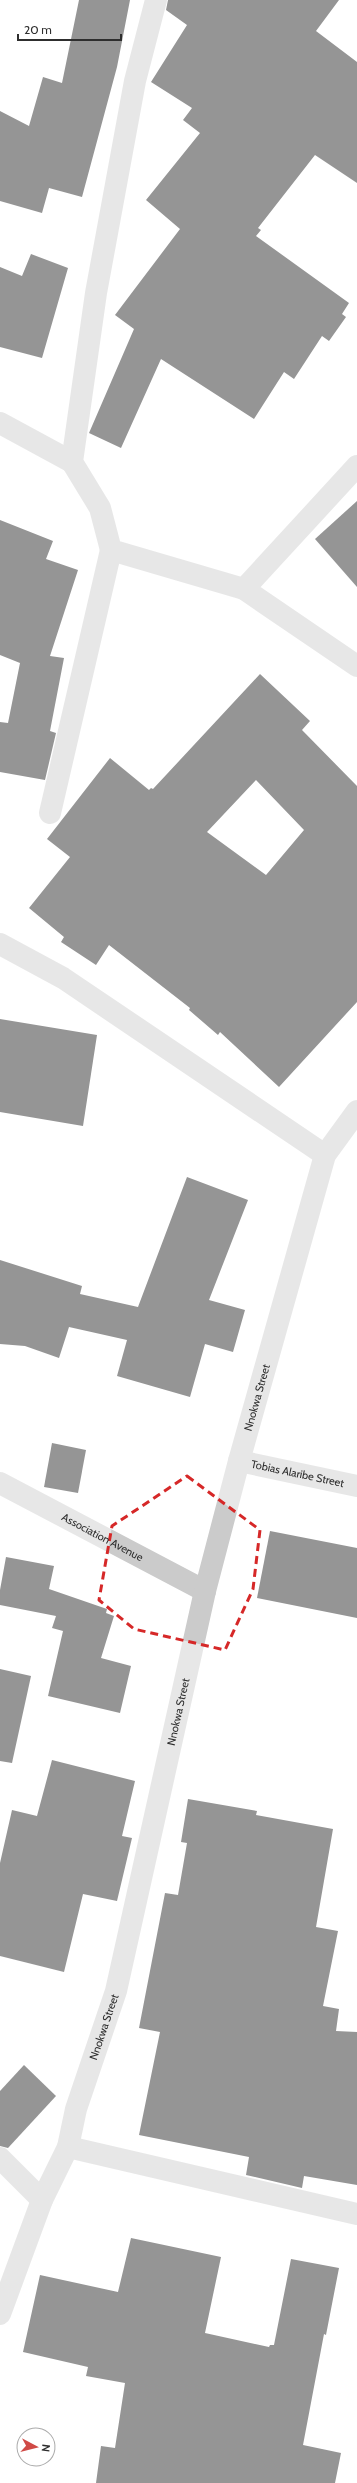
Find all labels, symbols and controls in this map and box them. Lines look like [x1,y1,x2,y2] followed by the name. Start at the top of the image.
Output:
[18,16,121,42] scale bar
[24,22,52,37] text: 20 m
[241,1362,273,1433] street label: Nnokwa Street
[250,1457,346,1490] street label: Tobias Alaribe Street
[59,1510,146,1564] street label: Association Avenue
[164,1676,192,1747] street label: Nnokwa Street
[86,1992,122,2062] street label: Nnokwa Street
[16,2427,56,2467] north arrow
[39,2444,53,2453] text: N

